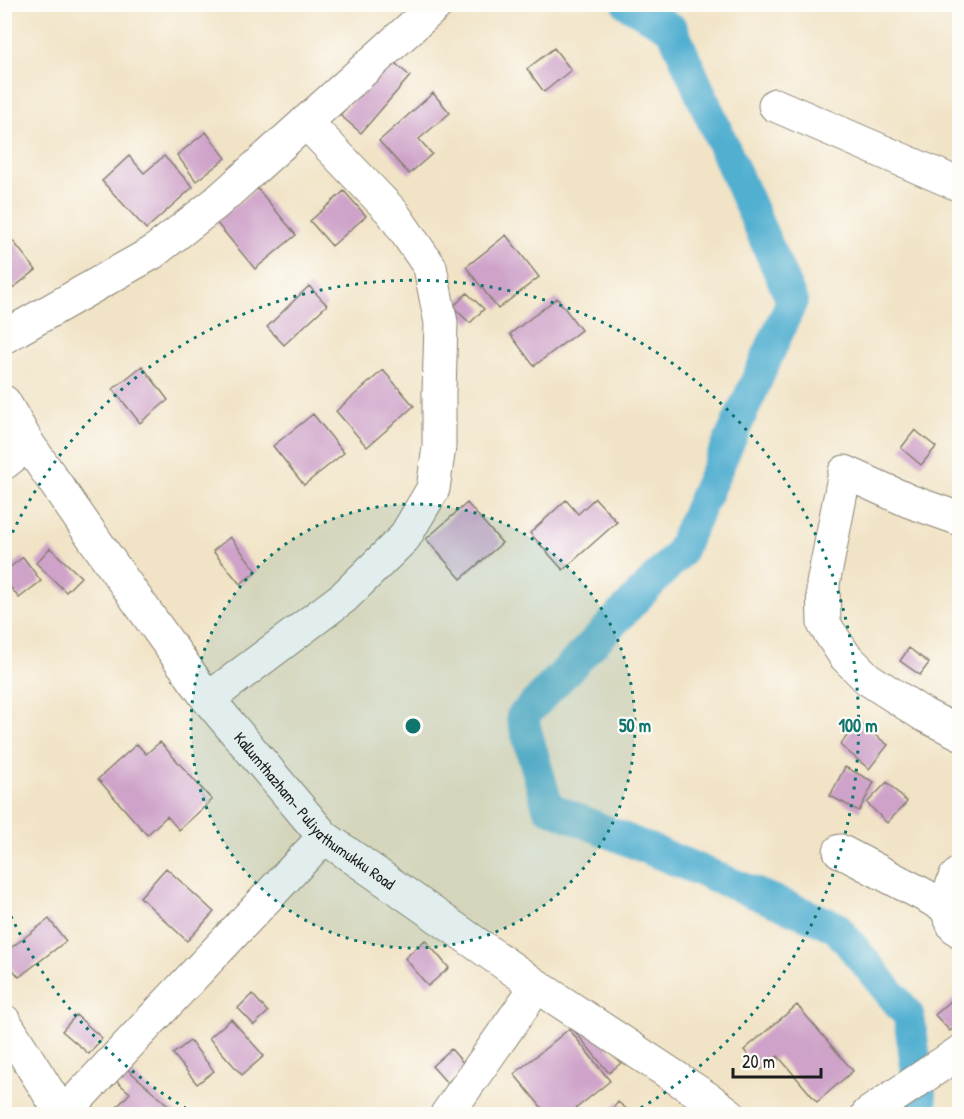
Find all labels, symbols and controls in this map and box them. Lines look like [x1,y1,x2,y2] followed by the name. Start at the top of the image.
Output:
[619,713,651,738] text: 50 m
[838,713,878,738] text: 100 m
[403,716,423,736] centre of rings
[229,727,400,895] street label: Kallumthazham- Puliyathumukku Road
[733,1041,822,1079] scale bar
[742,1049,775,1074] text: 20 m

